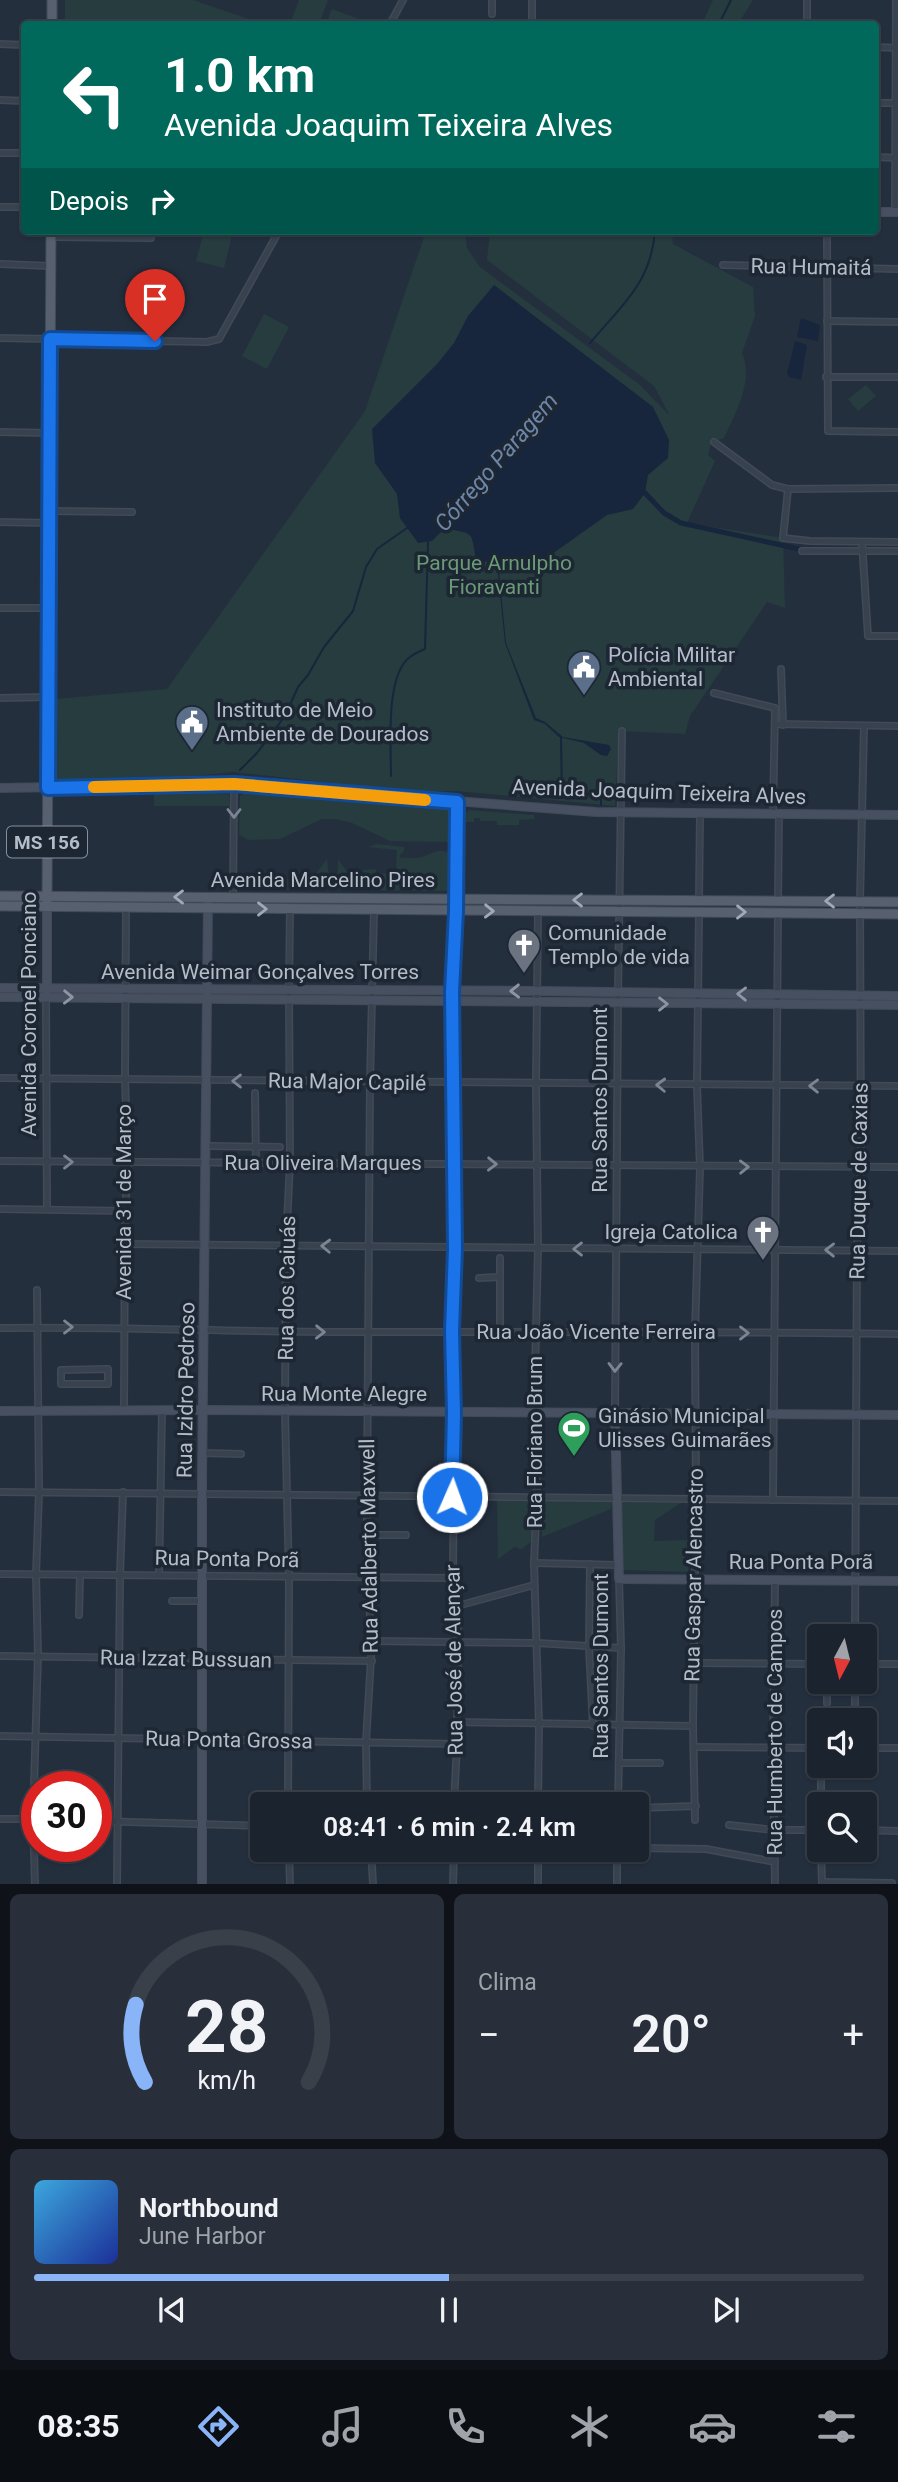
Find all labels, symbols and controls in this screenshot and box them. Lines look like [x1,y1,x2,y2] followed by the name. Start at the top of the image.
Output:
[164,47,315,104] text: 1.0 km
[49,49,140,140] icon: left
[164,106,613,144] text: Avenida Joaquim Teixeira Alves
[143,182,181,220] icon: right
[49,186,129,216] text: Depois
[750,254,872,280] street label: Rua Humaitá
[125,269,185,341] pin
[136,280,174,318] icon: arrive
[429,388,564,537] water label: Córrego Paragem
[416,551,572,599] park label: Parque Arnulpho Fioravanti
[608,643,735,691] place label: Polícia Militar Ambiental
[565,648,603,697] public building icon: Polícia Militar Ambiental
[216,698,429,746] place label: Instituto de Meio Ambiente de Dourados
[173,703,211,752] public building icon: Instituto de Meio Ambiente de Dourados
[511,775,807,809] street label: Avenida Joaquim Teixeira Alves
[226,808,242,819] one-way arrow
[7,827,87,858] road number: MS 156
[211,868,435,892] street label: Avenida Marcelino Pires
[173,890,184,905] one-way arrow
[17,892,41,1136] street label: Avenida Coronel Ponciano
[572,892,583,908] one-way arrow
[824,893,835,909] one-way arrow
[257,901,268,916] one-way arrow
[485,903,495,919] one-way arrow
[737,904,747,920] one-way arrow
[548,921,690,969] place label: Comunidade Templo de vida
[505,926,543,975] church icon: Comunidade Templo de vida
[101,960,419,984] street label: Avenida Weimar Gonçalves Torres
[509,983,520,999] one-way arrow
[737,986,747,1002] one-way arrow
[63,990,74,1005] one-way arrow
[658,996,669,1012] one-way arrow
[588,1007,612,1193] street label: Rua Santos Dumont
[268,1069,426,1095] street label: Rua Major Capilé
[232,1073,242,1089] one-way arrow
[655,1077,666,1093] one-way arrow
[808,1078,819,1093] one-way arrow
[845,1082,873,1280] street label: Rua Duque de Caxias
[112,1104,136,1300] street label: Avenida 31 de Março
[224,1151,422,1175] street label: Rua Oliveira Marques
[63,1154,74,1170] one-way arrow
[486,1156,497,1171] one-way arrow
[739,1159,749,1175] one-way arrow
[744,1213,782,1262] church icon: Igreja Catolica
[274,1215,300,1361] street label: Rua dos Caiuás
[604,1220,738,1244] place label: Igreja Catolica
[320,1238,331,1253] one-way arrow
[572,1241,583,1257] one-way arrow
[824,1242,835,1258] one-way arrow
[172,1302,200,1478] street label: Rua Izidro Pedroso
[63,1319,74,1335] one-way arrow
[476,1320,716,1344] street label: Rua João Vicente Ferreira
[315,1324,326,1339] one-way arrow
[739,1325,749,1341] one-way arrow
[523,1356,547,1528] street label: Rua Floriano Brum
[608,1361,623,1372] one-way arrow
[261,1382,427,1406] street label: Rua Monte Alegre
[598,1404,772,1452] place label: Ginásio Municipal Ulisses Guimarães
[555,1409,593,1458] sports icon: Ginásio Municipal Ulisses Guimarães
[355,1438,383,1654] street label: Rua Adalberto Maxwell
[415,1460,489,1534] position arrow
[680,1468,708,1682] street label: Rua Gaspar Alencastro
[155,1546,299,1572] street label: Rua Ponta Porã
[729,1550,873,1574] street label: Rua Ponta Porã
[440,1564,468,1756] street label: Rua José de Alençar
[589,1573,613,1759] street label: Rua Santos Dumont
[763,1609,787,1855] street label: Rua Humberto de Campos
[807,1624,877,1694] north arrow
[807,1624,877,1862] map controls
[100,1645,272,1673] street label: Rua Izzat Bussuan
[807,1708,877,1778] button: sound
[145,1727,313,1753] street label: Rua Ponta Grossa
[21,1771,112,1862] speed limit sign: 30
[807,1792,877,1862] button: search
[323,1812,576,1842] text: 08:41 · 6 min · 2.4 km
[478,1969,537,1996] text: Clima
[185,1985,269,2071] text: 28
[631,2004,711,2065] text: 20°
[478,2013,500,2057] text: −
[842,2013,864,2057] text: +
[198,2066,256,2095] text: km/h
[139,2193,279,2223] text: Northbound
[139,2223,266,2250] text: June Harbor
[153,2291,191,2329] icon: previous
[430,2291,468,2329] icon: pause
[707,2291,745,2329] icon: next
[194,2402,243,2451] icon: directions
[318,2402,367,2451] icon: music
[441,2402,490,2451] icon: phone
[565,2402,614,2451] icon: climate
[688,2402,737,2451] icon: car
[812,2402,861,2451] icon: filters
[37,2407,120,2445] text: 08:35

